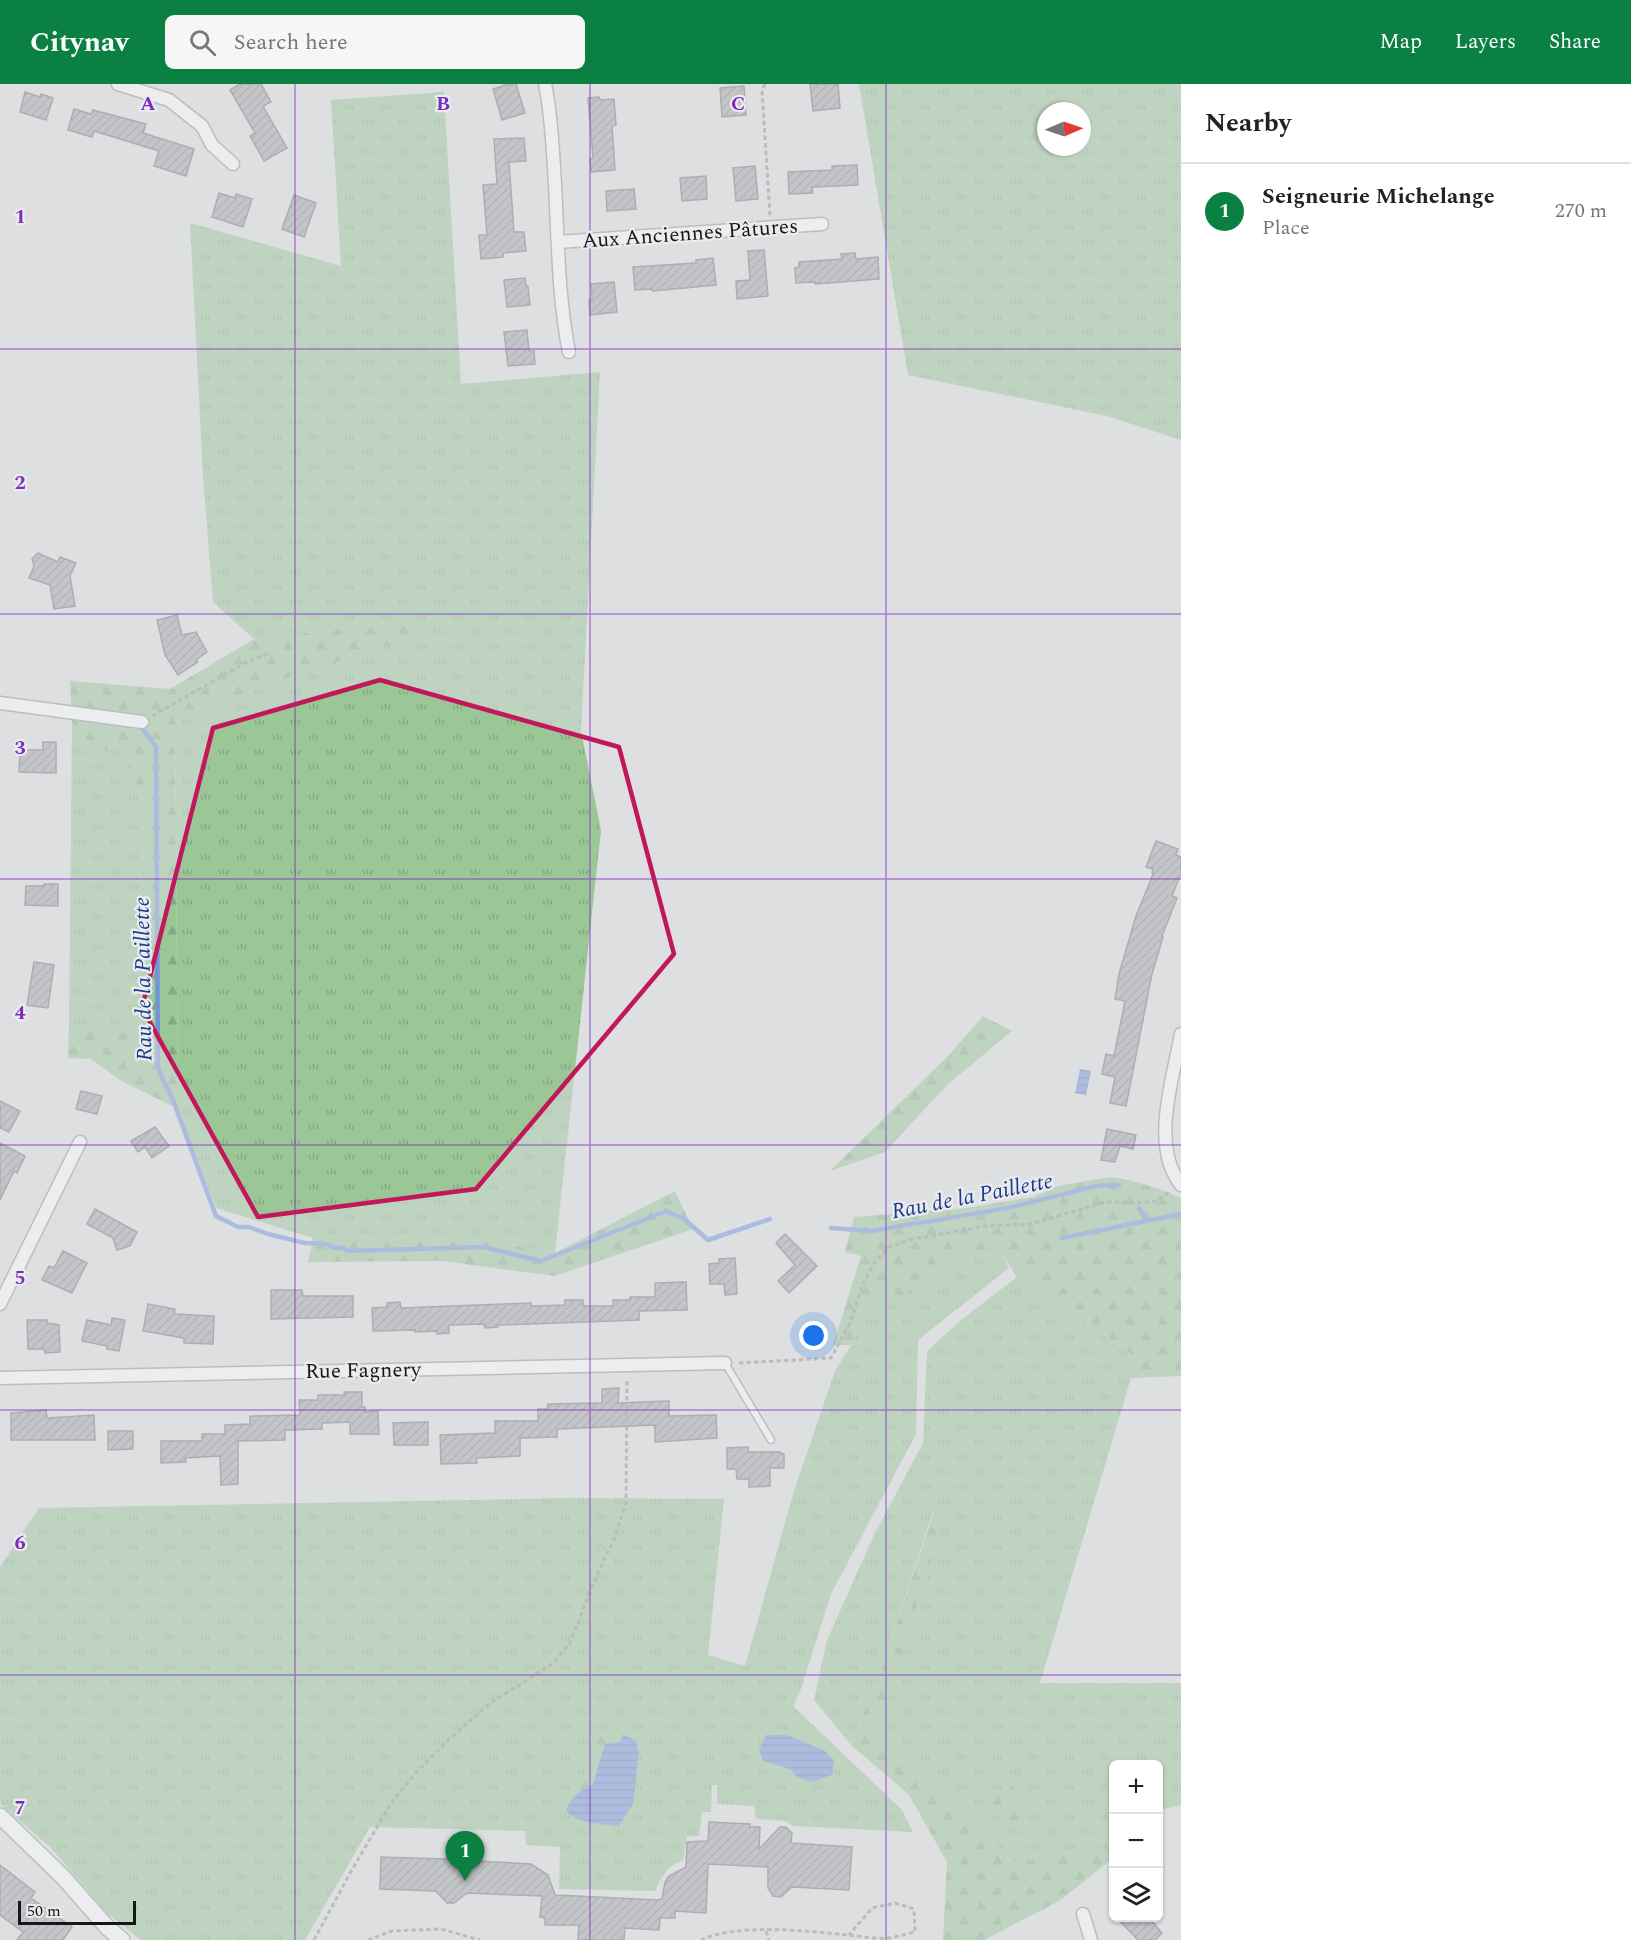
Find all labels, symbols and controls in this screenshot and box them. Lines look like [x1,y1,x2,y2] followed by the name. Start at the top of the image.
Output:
[165,15,585,69] search box
[30,21,129,64] text: Citynav
[186,26,219,59] icon: search
[234,26,348,59] text: Search here
[1380,26,1422,58] text: Map
[1455,26,1516,58] text: Layers
[1549,26,1601,58] text: Share
[140,89,156,119] text: A
[436,89,450,119] text: B
[731,89,745,119] text: C
[1037,102,1091,156] north arrow
[1205,103,1291,143] text: Nearby
[1262,180,1495,213] text: Seigneurie Michelange
[1219,196,1230,226] text: 1
[1555,196,1607,226] text: 270 m
[14,202,26,232] text: 1
[581,210,799,258] street label: Aux Anciennes Pâtures
[1262,213,1310,243] text: Place
[14,468,26,498] text: 2
[14,733,26,763] text: 3
[126,897,161,1061] water label: Rau de la Paillette
[14,998,26,1028] text: 4
[889,1165,1056,1228] water label: Rau de la Paillette
[14,1263,26,1293] text: 5
[799,1321,828,1350] your location
[305,1354,422,1388] street label: Rue Fagnery
[14,1528,26,1558] text: 6
[1109,1760,1163,1922] map controls
[1109,1760,1163,1814] button: +
[14,1793,26,1823] text: 7
[1109,1814,1163,1868] button: −
[446,1832,484,1881] pin: 1
[1109,1868,1163,1922] button: layers
[18,1898,136,1926] scale bar
[27,1899,61,1923] text: 50 m

